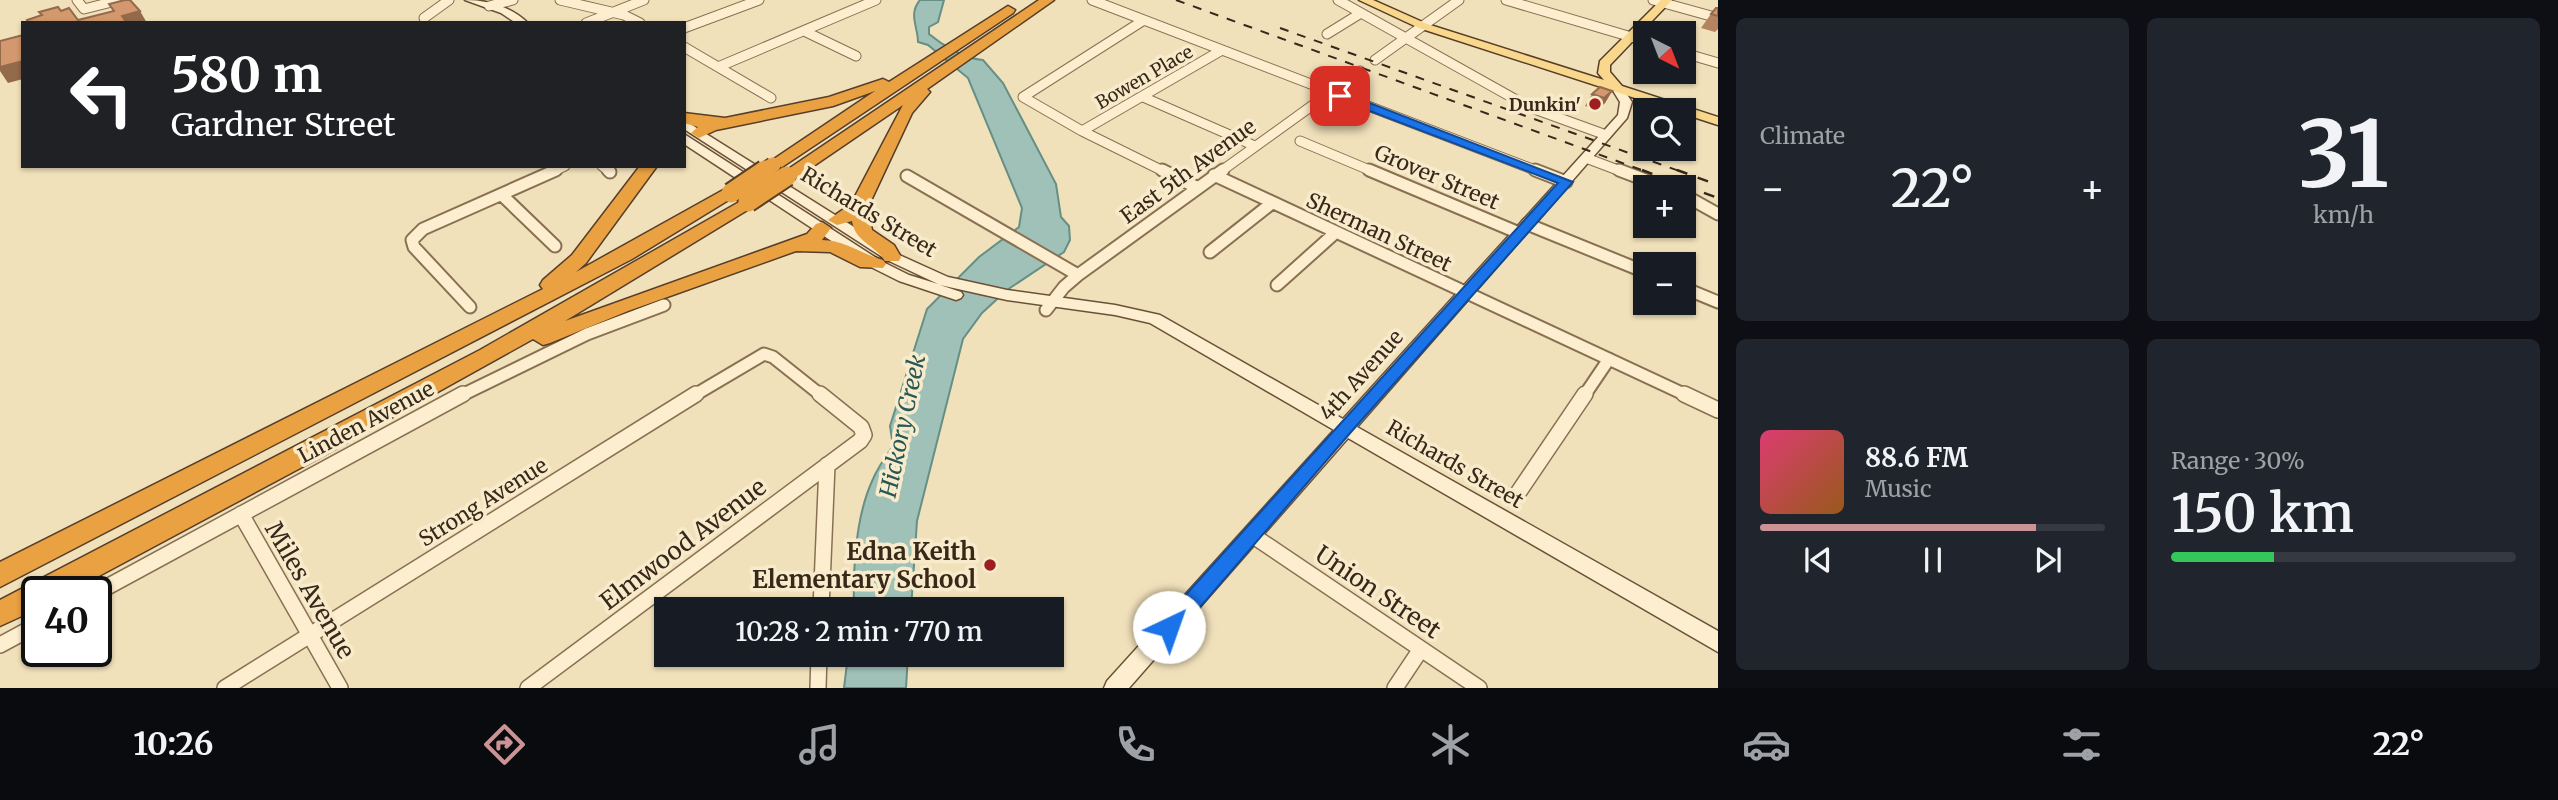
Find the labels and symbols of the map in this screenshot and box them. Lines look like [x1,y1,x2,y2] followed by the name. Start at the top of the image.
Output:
[1633,21,1696,84] north arrow
[1091,40,1197,114] street label: Bowen Place
[1310,66,1370,126] pin
[1509,93,1581,116] place label: Dunkin'
[1587,96,1603,112] marker: Dunkin'
[1115,113,1261,229] street label: East 5th Avenue
[1370,139,1504,215] street label: Grover Street
[796,161,942,263] street label: Richards Street
[1302,186,1456,278] street label: Sherman Street
[1313,324,1409,426] street label: 4th Avenue
[873,352,931,501] water label: Hickory Creek
[293,375,439,469] street label: Linden Avenue
[1382,414,1528,514] street label: Richards Street
[414,452,552,552] street label: Strong Avenue
[594,471,772,617] street label: Elmwood Avenue
[258,516,362,664] street label: Miles Avenue
[752,536,976,595] place label: Edna Keith Elementary School
[1309,539,1447,646] street label: Union Street
[982,557,998,573] marker: Edna Keith Elementary School
[21,576,112,667] speed limit sign: 40
[1132,590,1206,664] position arrow

